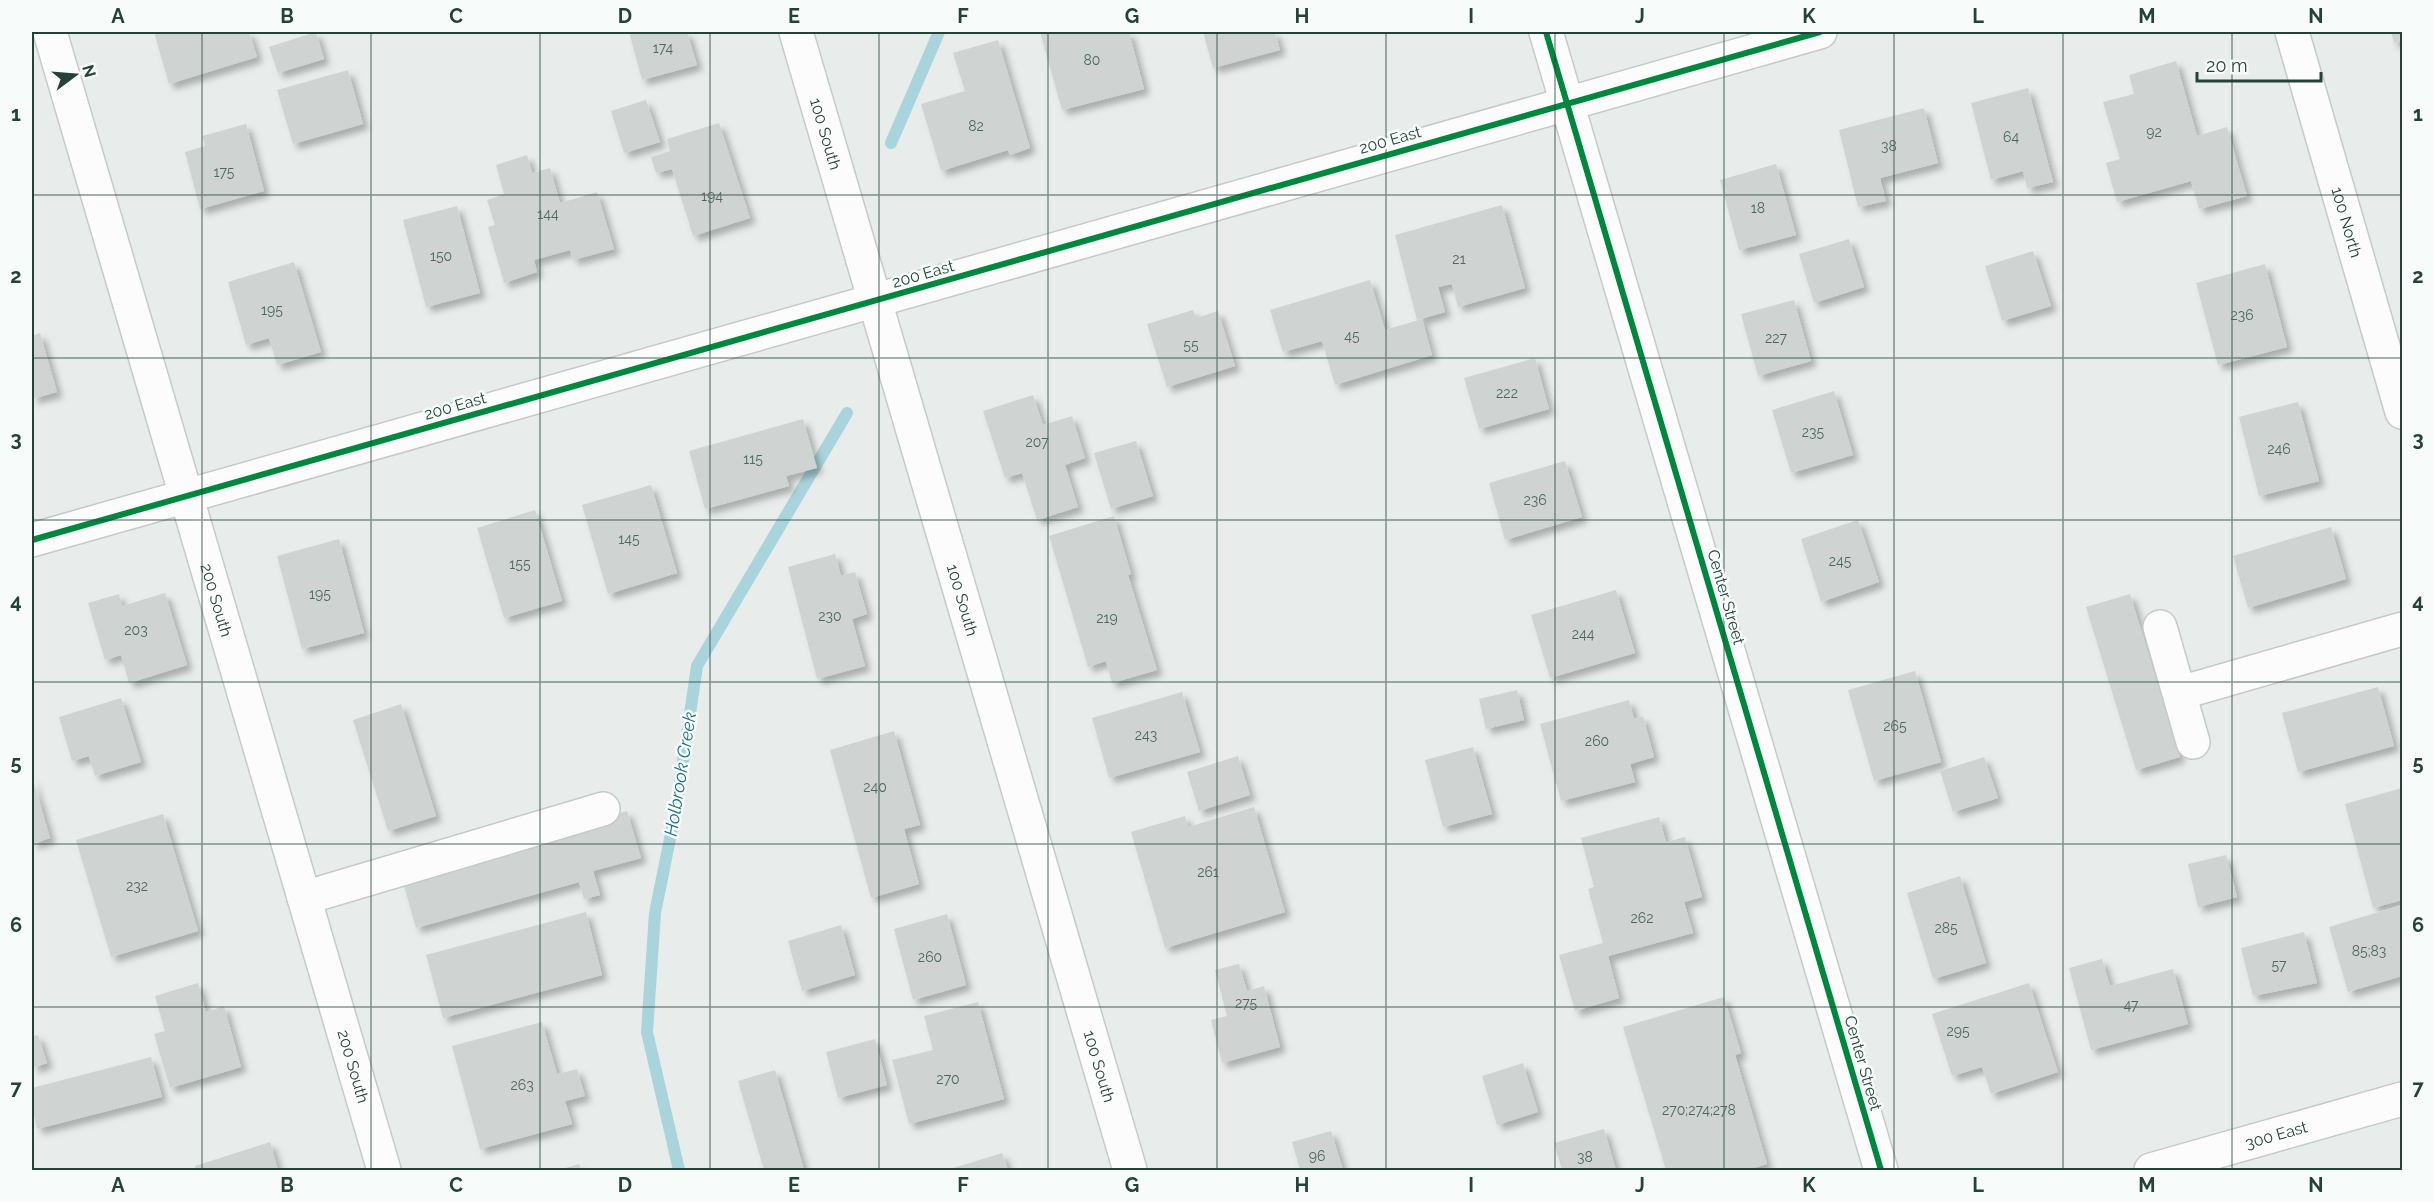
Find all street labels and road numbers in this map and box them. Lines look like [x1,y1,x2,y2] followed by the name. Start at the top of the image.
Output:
[806,96,845,172] street label: 100 South
[1357,122,1424,158] street label: 200 East
[2328,185,2366,260] street label: 100 North
[890,256,957,292] street label: 200 East
[422,388,489,424] street label: 200 East
[1703,547,1749,647] street label: Center Street
[197,561,236,639] street label: 200 South
[943,562,982,638] street label: 100 South
[1840,1013,1886,1113] street label: Center Street
[334,1027,373,1105] street label: 200 South
[1080,1028,1119,1105] street label: 100 South
[2243,1117,2310,1152] street label: 300 East

